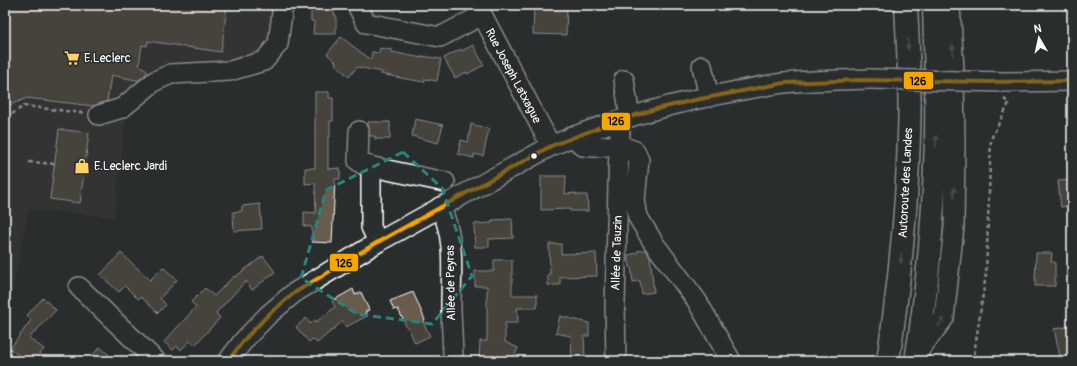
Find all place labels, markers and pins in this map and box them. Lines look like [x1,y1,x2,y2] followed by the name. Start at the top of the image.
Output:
[63,49,81,67] supermarket icon: E.Leclerc
[84,51,131,66] place label: E.Leclerc
[529,151,539,161] unlabelled marker
[73,157,91,175] shop icon: E.Leclerc Jardi
[94,159,167,174] place label: E.Leclerc Jardi

